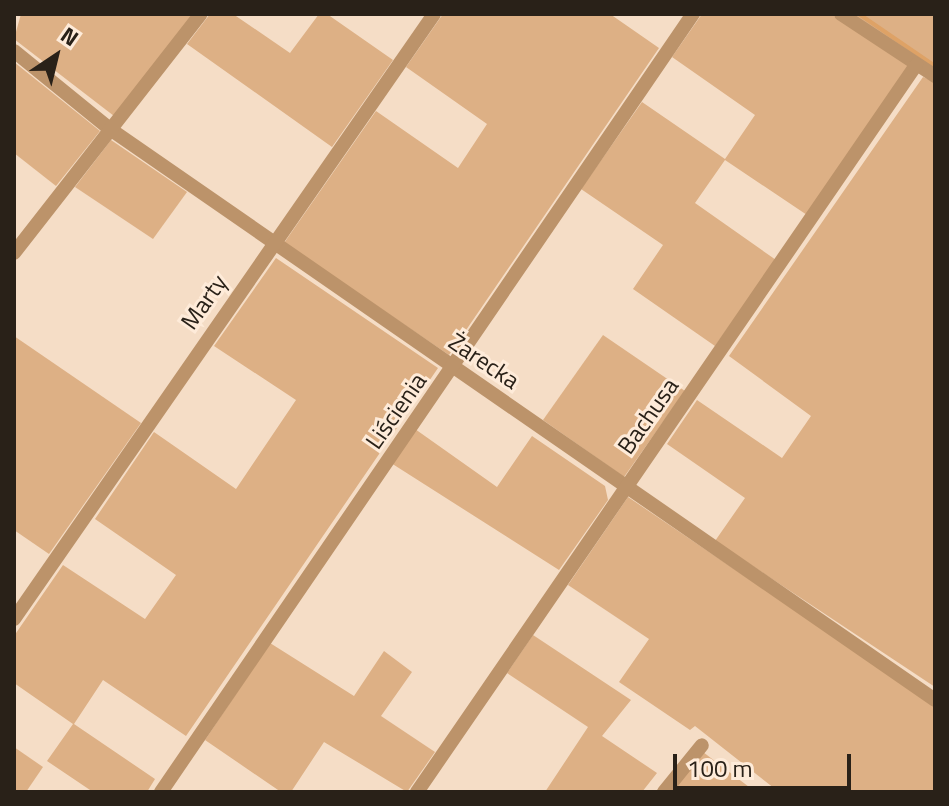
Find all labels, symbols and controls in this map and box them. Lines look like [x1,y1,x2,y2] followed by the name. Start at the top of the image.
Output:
[16,16,96,96] north arrow
[54,18,86,55] text: N
[175,269,233,335] street label: Marty
[443,327,525,395] street label: Żarecka
[360,368,432,454] street label: Liścienia
[612,372,684,460] street label: Bachusa
[677,738,855,788] scale bar
[687,750,753,786] text: 100 m

